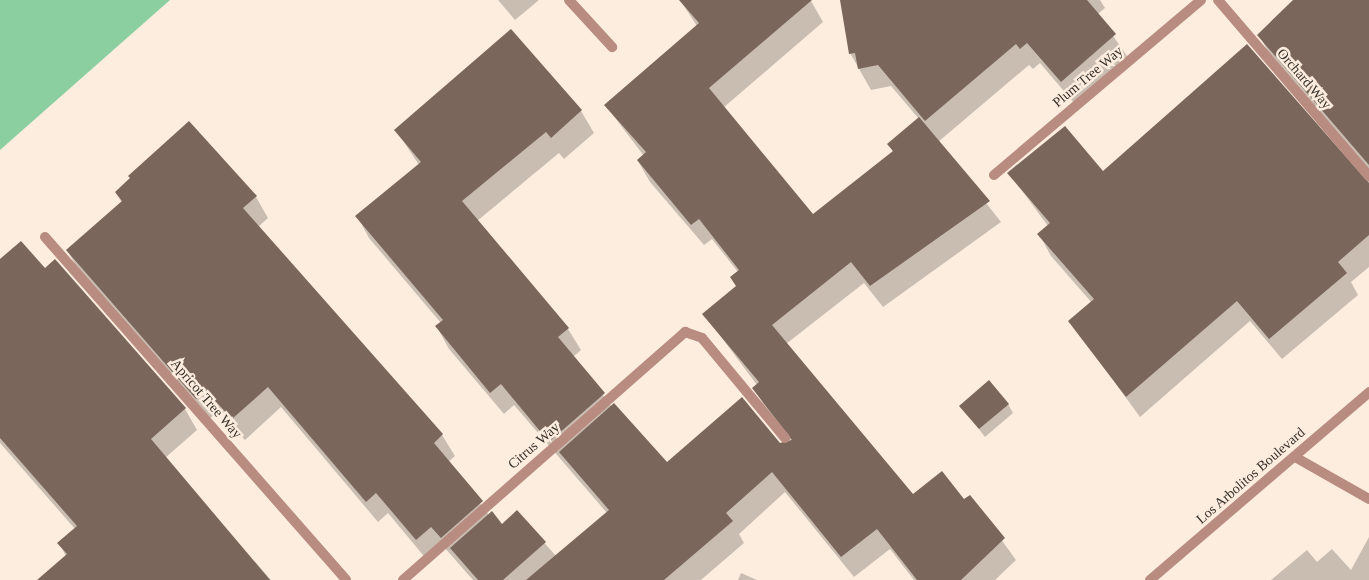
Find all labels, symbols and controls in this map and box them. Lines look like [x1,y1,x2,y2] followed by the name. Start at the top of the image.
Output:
[1049,43,1127,111] street label: Plum Tree Way
[1273,45,1335,113] street label: Orchard Way
[167,356,245,442] street label: Apricot Tree Way
[505,419,563,473] street label: Citrus Way
[1193,424,1309,528] street label: Los Arbolitos Boulevard

